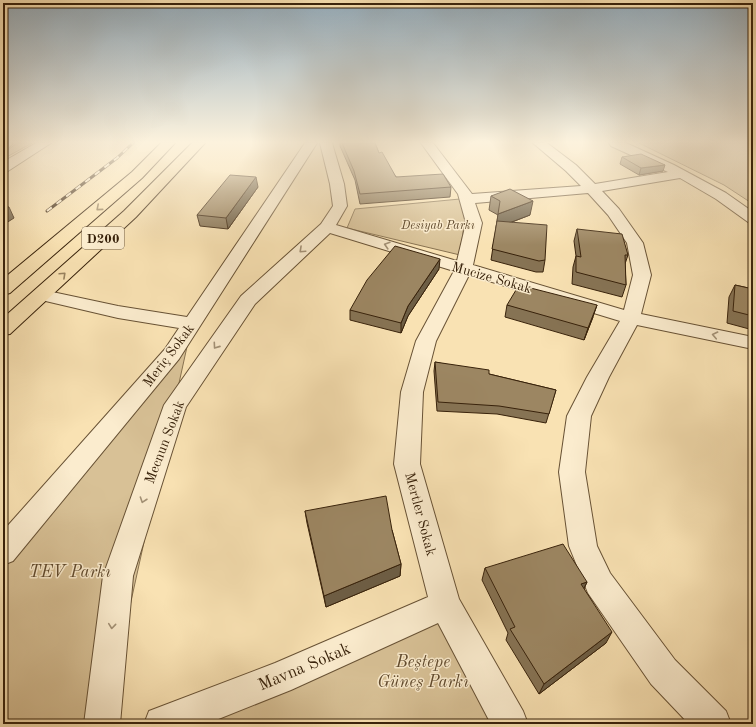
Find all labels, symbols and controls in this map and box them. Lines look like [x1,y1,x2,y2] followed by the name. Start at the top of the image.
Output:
[96,203,104,210] one-way arrow
[400,220,475,232] park label: Desiyab Parkı
[82,227,124,249] road number: D200
[384,241,391,250] one-way arrow
[299,245,307,253] one-way arrow
[450,260,533,296] street label: Mucize Sokak
[59,273,66,280] one-way arrow
[141,322,197,390] street label: Meriç Sokak
[712,331,718,339] one-way arrow
[214,342,221,349] one-way arrow
[143,399,187,486] street label: Mecnun Sokak
[402,471,438,558] street label: Mertler Sokak
[139,497,148,504] one-way arrow
[29,564,111,581] park label: TEV Parkı
[108,623,117,629] one-way arrow
[256,640,353,694] street label: Mavna Sokak
[377,654,469,691] park label: Beştepe Güneş Parkı

